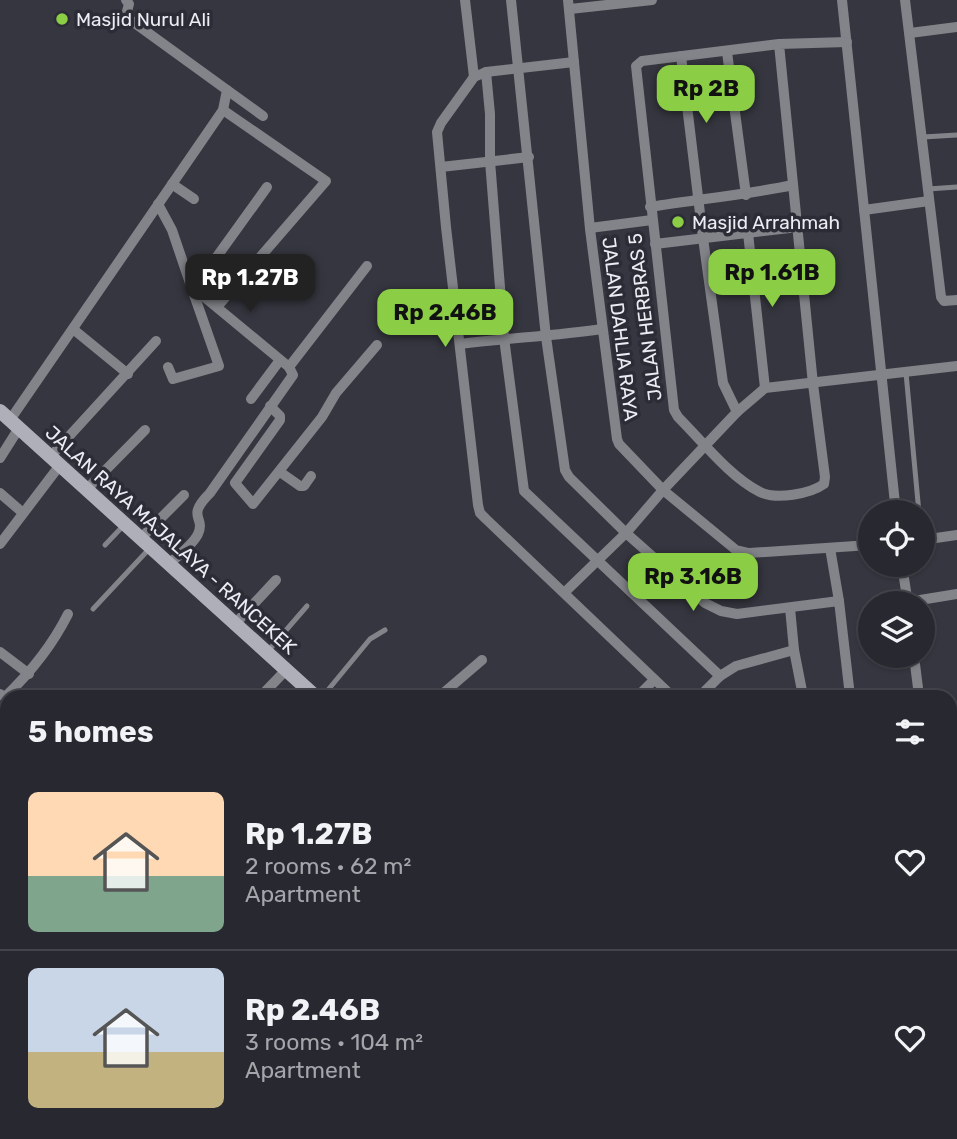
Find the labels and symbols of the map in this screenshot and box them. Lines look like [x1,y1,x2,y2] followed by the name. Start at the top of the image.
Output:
[76,8,211,31] place label: Masjid Nurul Ali
[54,11,70,27] marker: Masjid Nurul Ali
[657,66,755,125] pin: Rp 2B
[692,211,840,234] place label: Masjid Arrahmah
[670,214,686,230] marker: Masjid Arrahmah
[623,232,667,402] street label: JALAN HERBRAS 5
[597,236,643,423] street label: JALAN DAHLIA RAYA
[700,250,844,309] pin: Rp 1.61B
[178,254,322,314] pin: Rp 1.27B
[373,290,517,349] pin: Rp 2.46B
[41,421,302,659] street label: JALAN RAYA MAJALAYA - RANCEKEK
[621,554,765,613] pin: Rp 3.16B

